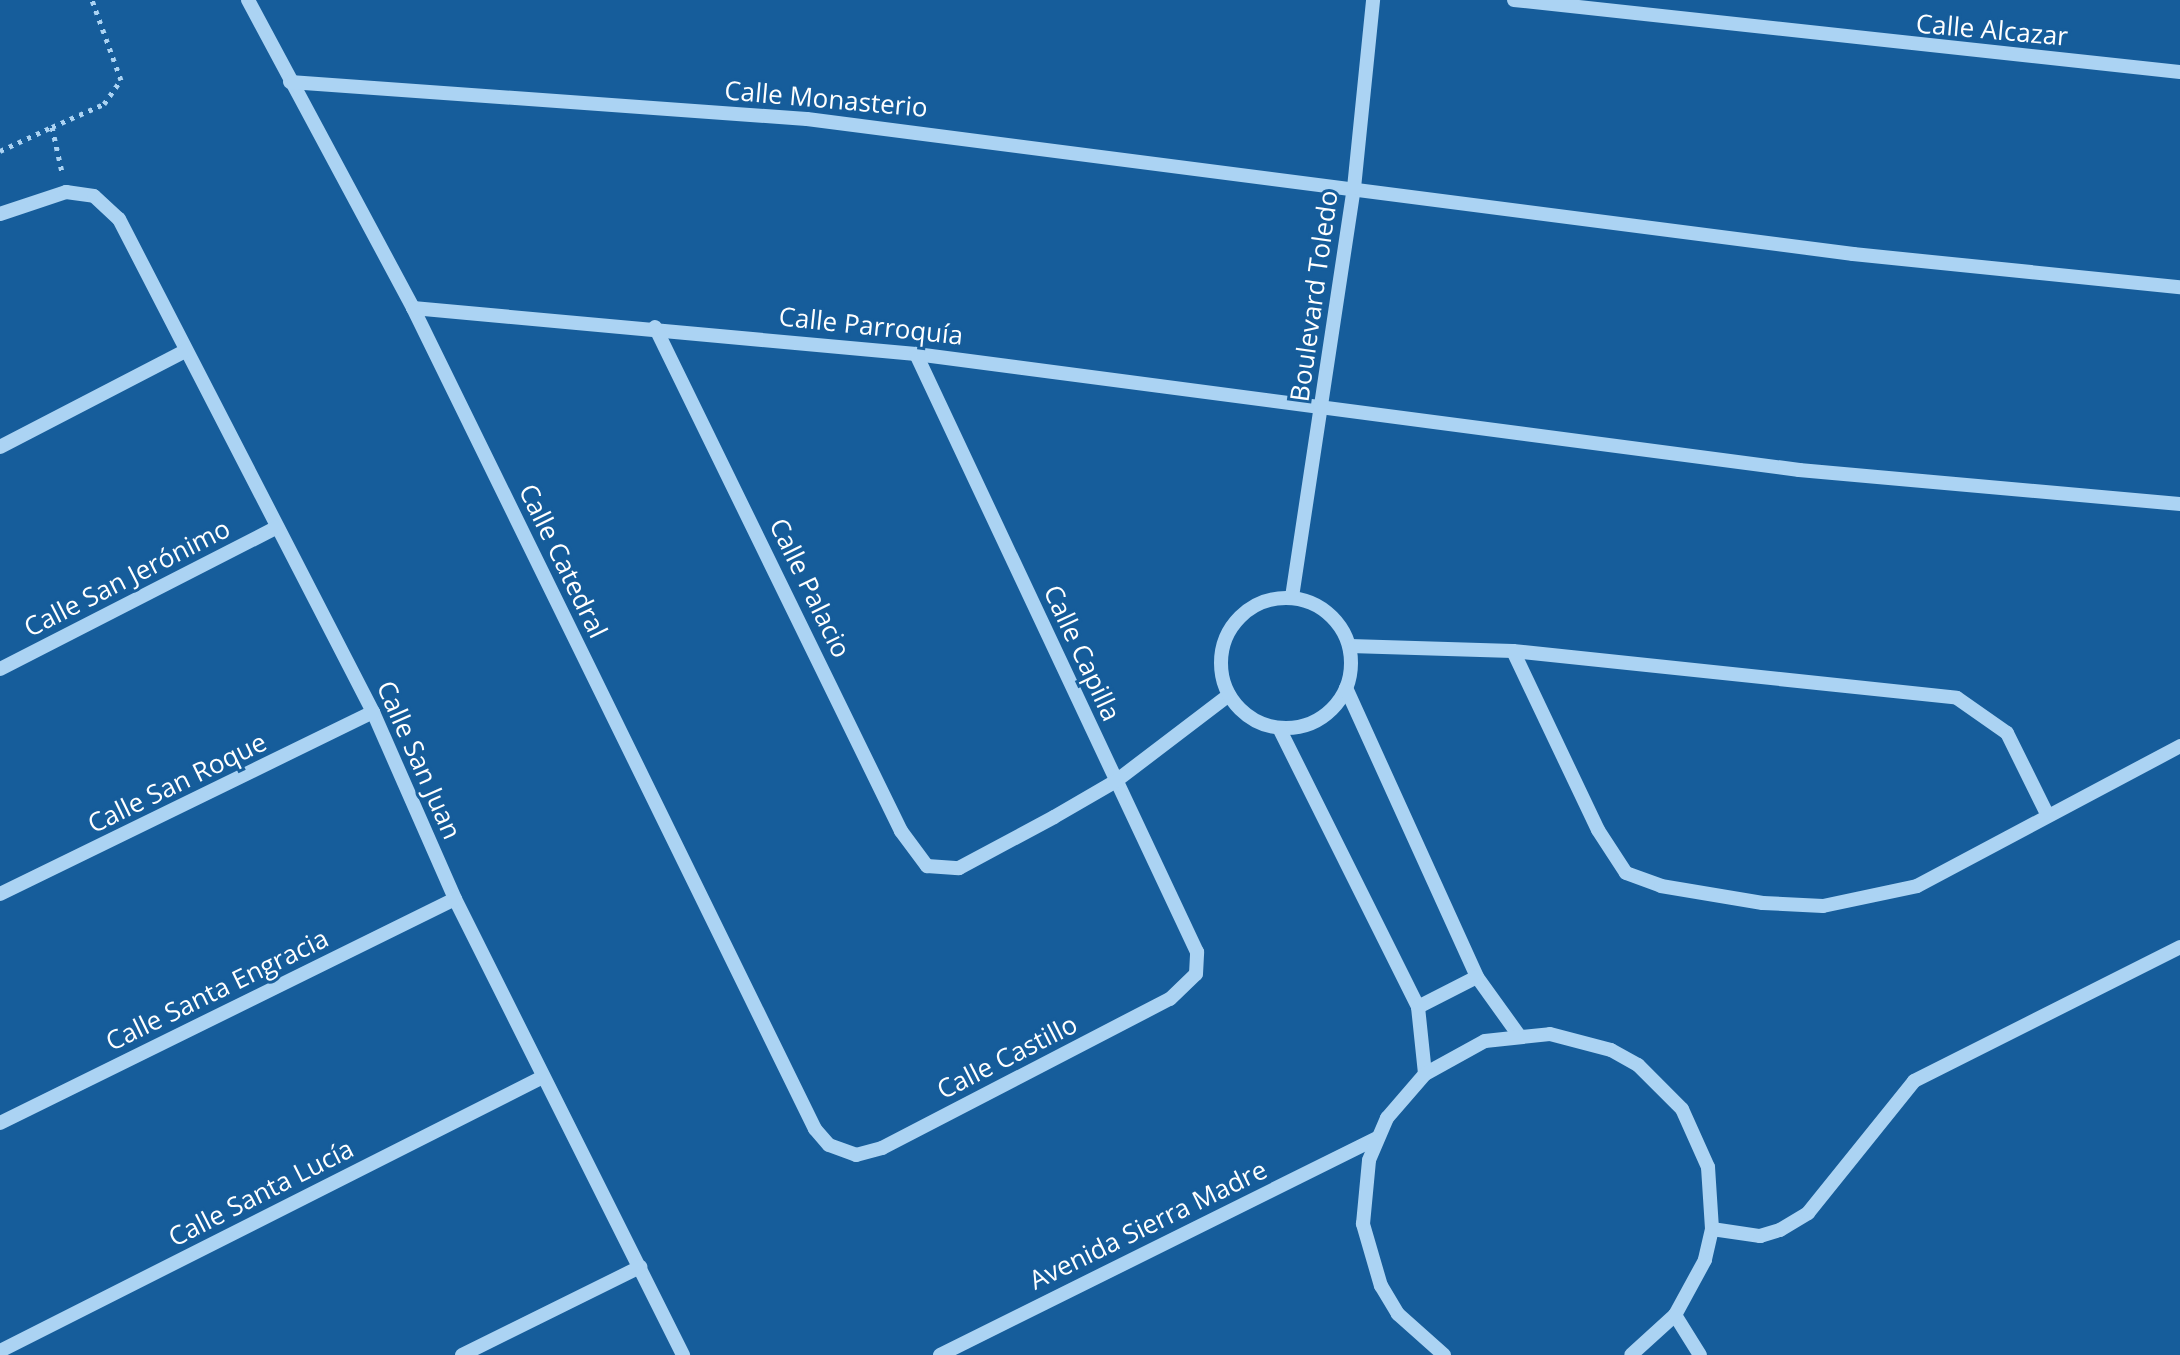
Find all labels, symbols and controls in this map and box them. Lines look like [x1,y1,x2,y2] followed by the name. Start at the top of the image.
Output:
[1915,8,2069,52] street label: Calle Alcazar
[723,75,929,123] street label: Calle Monasterio
[1284,188,1344,404] street label: Boulevard Toledo
[777,301,965,351] street label: Calle Parroquía
[512,479,614,643] street label: Calle Catedral
[19,513,235,643] street label: Calle San Jerónimo
[763,513,857,663] street label: Calle Palacio
[1037,580,1127,726] street label: Calle Capilla
[370,676,468,844] street label: Calle San Juan
[83,726,271,840] street label: Calle San Roque
[101,923,333,1057] street label: Calle Santa Engracia
[932,1008,1082,1106] street label: Calle Castillo
[163,1133,359,1253] street label: Calle Santa Lucía
[1024,1154,1272,1296] street label: Avenida Sierra Madre

